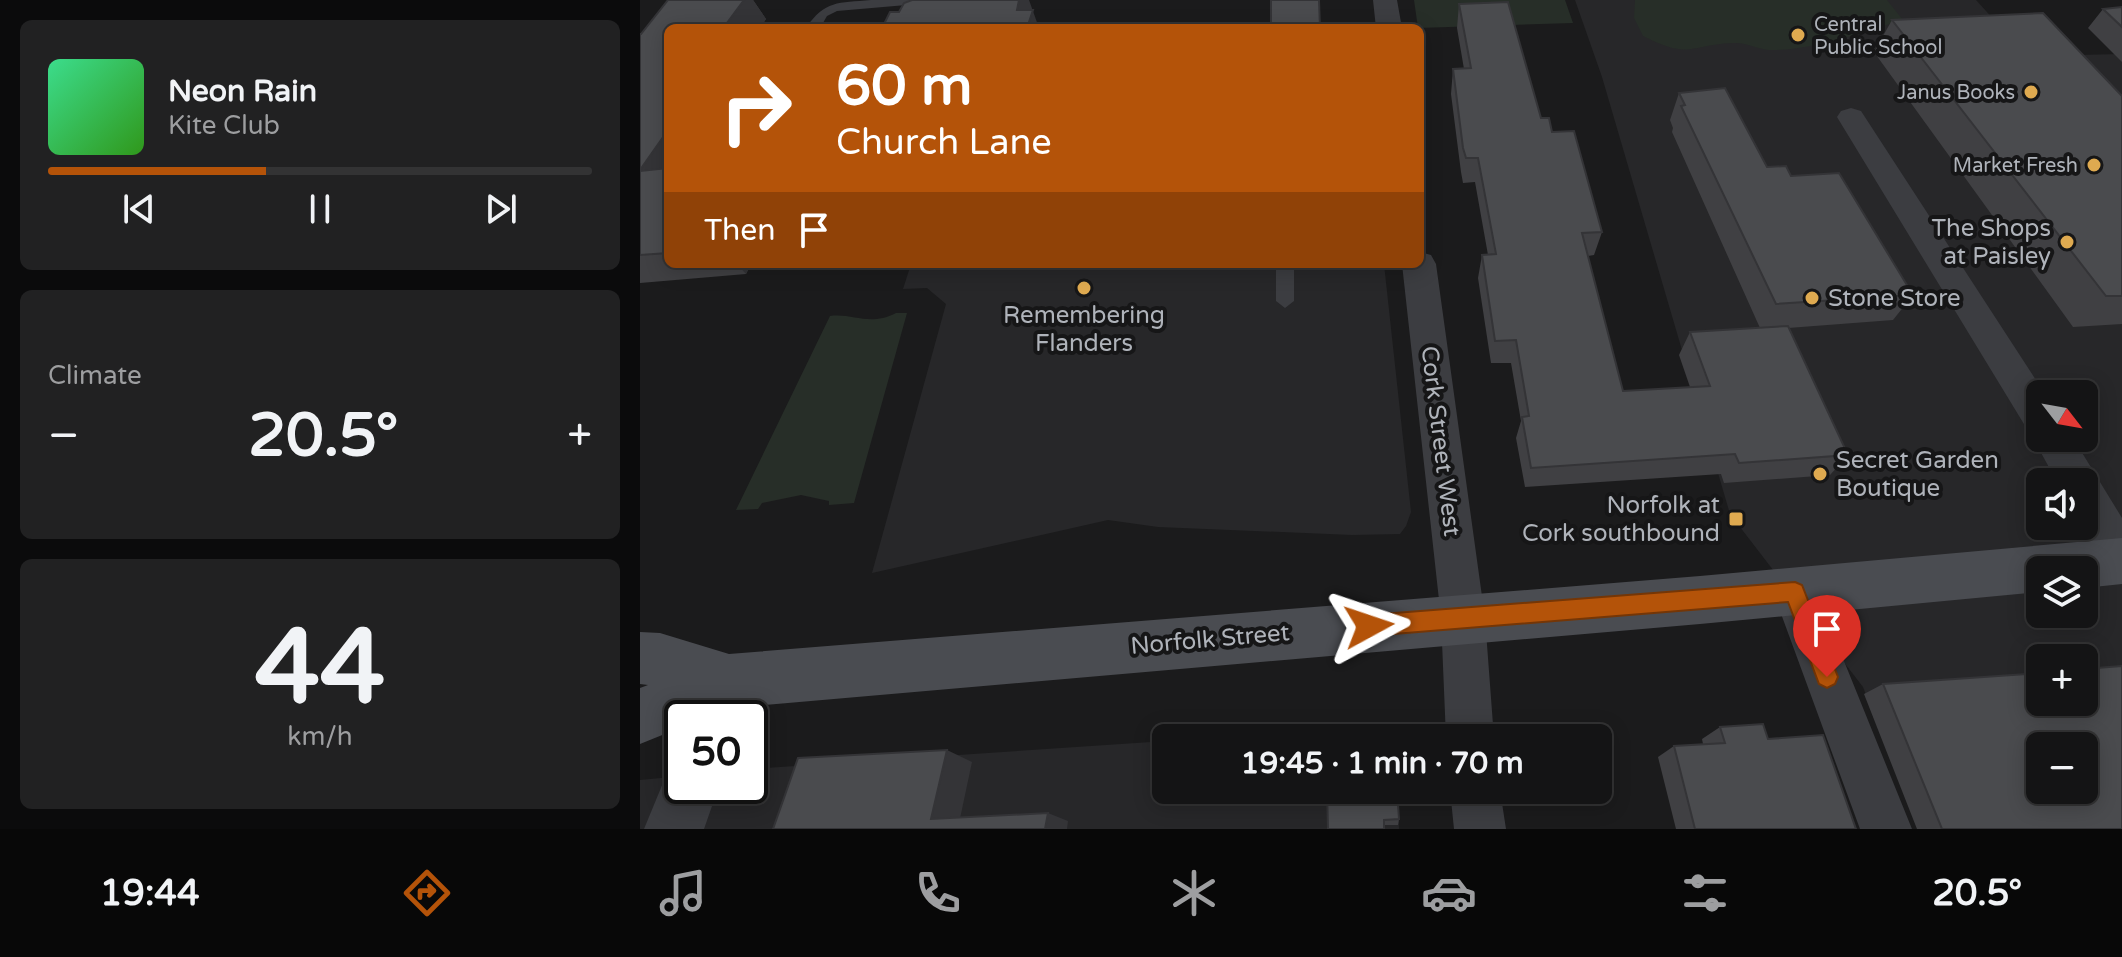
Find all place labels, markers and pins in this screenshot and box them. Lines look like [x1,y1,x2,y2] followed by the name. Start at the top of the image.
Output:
[1814,13,1942,60] place label: Central Public School
[1789,26,1807,44] marker: Central Public School
[1897,81,2015,105] place label: Janus Books
[2022,83,2040,101] marker: Janus Books
[1953,154,2078,178] place label: Market Fresh
[2085,156,2103,174] marker: Market Fresh
[1932,214,2051,271] place label: The Shops at Paisley
[2058,233,2076,251] marker: The Shops at Paisley
[1075,279,1093,297] marker: Remembering Flanders
[1828,284,1961,313] place label: Stone Store
[1803,289,1821,307] marker: Stone Store
[1003,301,1165,358] place label: Remembering Flanders
[1836,446,1999,503] place label: Secret Garden Boutique
[1811,465,1829,483] marker: Secret Garden Boutique
[1522,491,1720,548] place label: Norfolk at Cork southbound
[1727,510,1745,528] marker: Norfolk at Cork southbound
[1793,595,1861,677] pin

